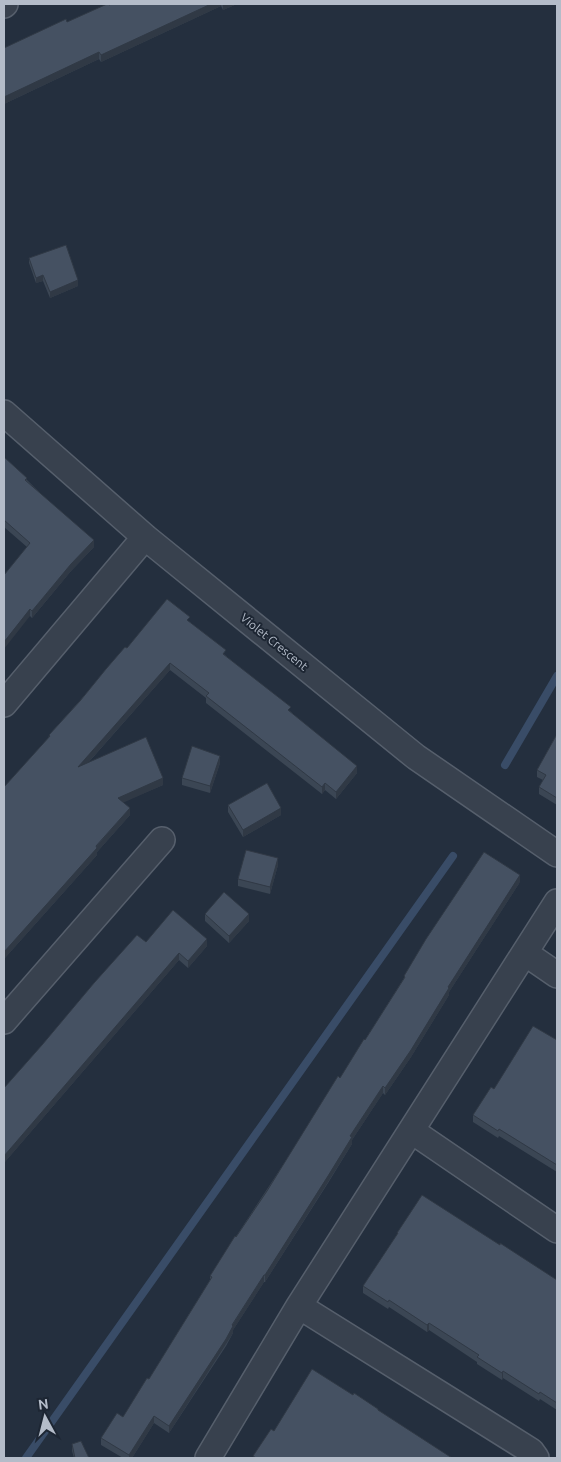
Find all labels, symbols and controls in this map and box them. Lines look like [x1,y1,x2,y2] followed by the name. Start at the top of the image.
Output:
[238,611,311,673] street label: Violet Crescent
[20,1392,70,1442] north arrow
[37,1396,50,1413] text: N

